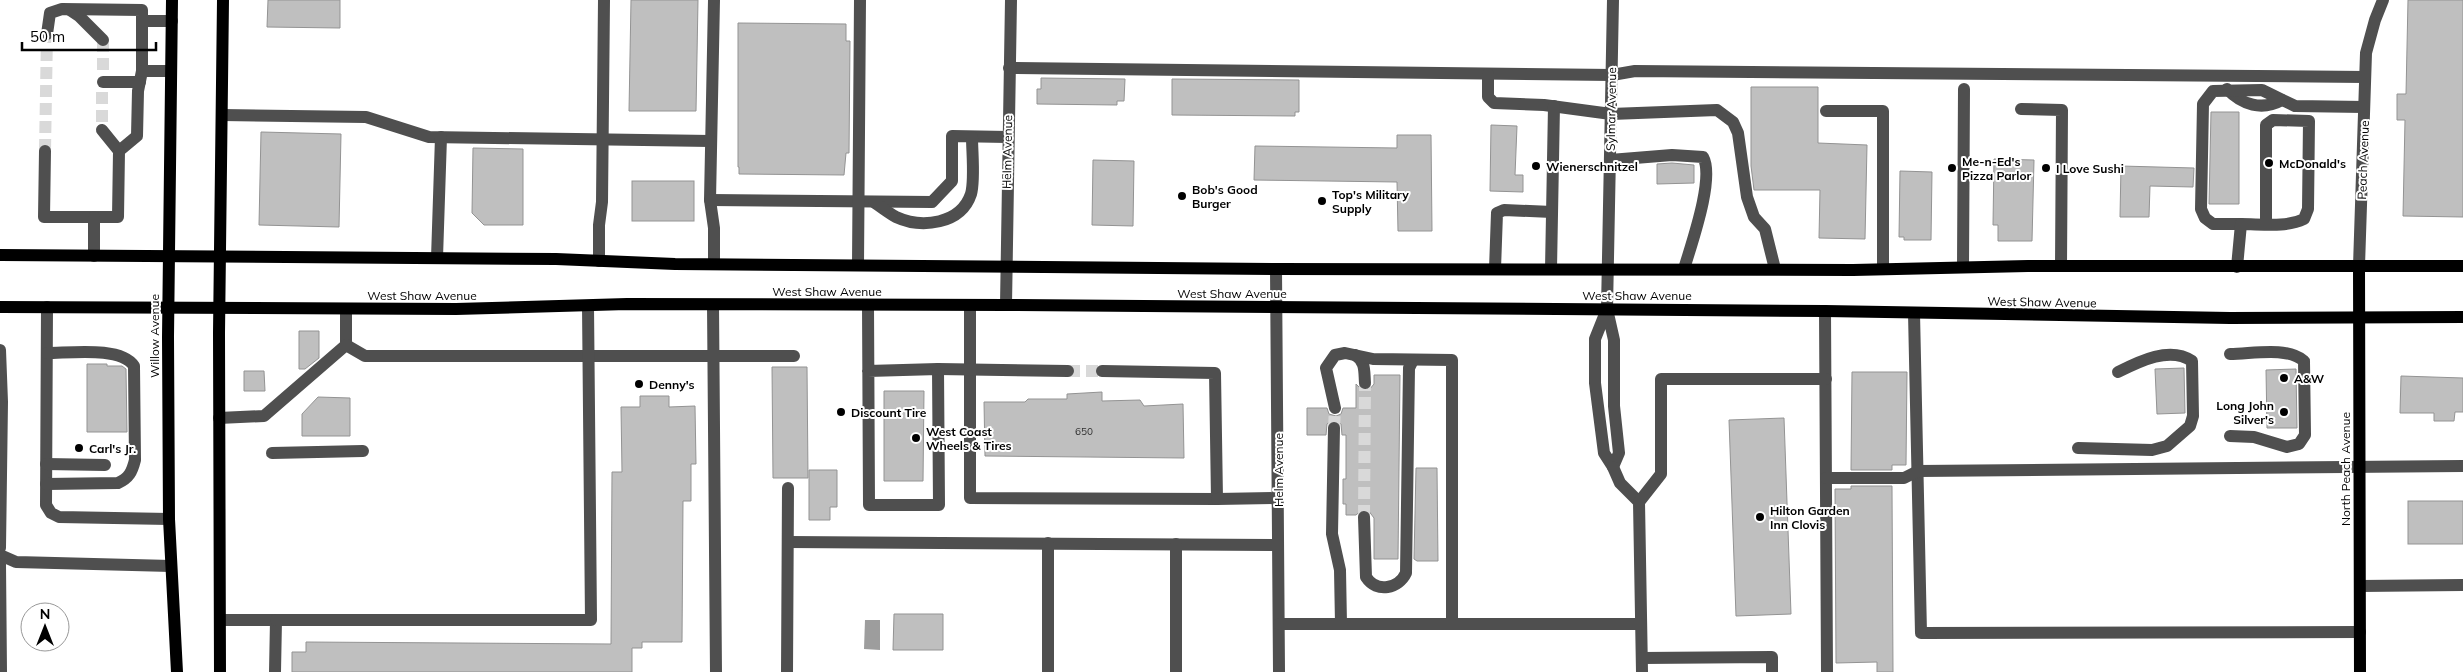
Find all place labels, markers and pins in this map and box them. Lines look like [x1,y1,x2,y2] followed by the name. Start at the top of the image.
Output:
[1962,154,2032,183] place label: Me-n-Ed's Pizza Parlor
[2279,156,2346,171] place label: McDonald's
[2263,157,2275,169] marker: McDonald's
[1546,159,1638,174] place label: Wienerschnitzel
[1530,160,1542,172] marker: Wienerschnitzel
[2056,161,2124,176] place label: I Love Sushi
[1946,162,1958,174] marker: Me-n-Ed's Pizza Parlor
[2040,162,2052,174] marker: I Love Sushi
[1192,182,1258,211] place label: Bob's Good Burger
[1332,187,1409,216] place label: Top's Military Supply
[1176,190,1188,202] marker: Bob's Good Burger
[1316,195,1328,207] marker: Top's Military Supply
[2294,371,2325,386] place label: A&W
[2278,372,2290,384] marker: A&W
[649,377,695,392] place label: Denny's
[633,378,645,390] marker: Denny's
[2216,398,2274,427] place label: Long John Silver's
[851,405,927,420] place label: Discount Tire
[835,406,847,418] marker: Discount Tire
[2278,406,2290,418] marker: Long John Silver's
[926,424,1012,453] place label: West Coast Wheels & Tires
[910,432,922,444] marker: West Coast Wheels & Tires
[89,441,136,456] place label: Carl's Jr.
[73,442,85,454] marker: Carl's Jr.
[1770,503,1850,532] place label: Hilton Garden Inn Clovis
[1754,511,1766,523] marker: Hilton Garden Inn Clovis

